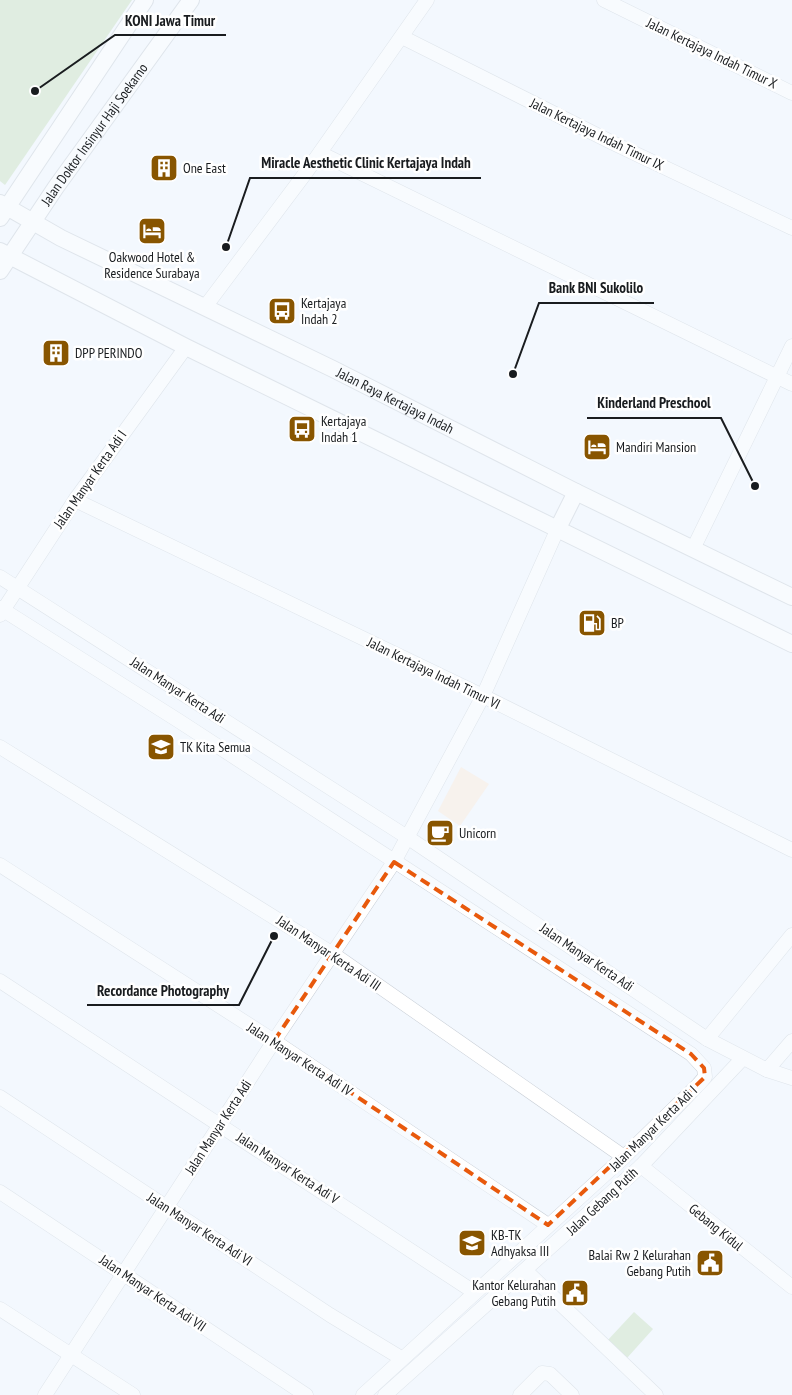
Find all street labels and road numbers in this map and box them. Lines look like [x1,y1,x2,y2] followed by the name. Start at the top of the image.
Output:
[643,13,780,92] street label: Jalan Kertajaya Indah Timur X
[37,60,151,210] street label: Jalan Doktor Insinyur Haji Soekarno
[526,93,667,174] street label: Jalan Kertajaya Indah Timur IX
[333,363,457,438] street label: Jalan Raya Kertajaya Indah
[49,426,131,532] street label: Jalan Manyar Kerta Adi I
[364,633,503,713] street label: Jalan Kertajaya Indah Timur VI
[126,652,229,727] street label: Jalan Manyar Kerta Adi
[273,911,385,995] street label: Jalan Manyar Kerta Adi III
[536,918,637,995] street label: Jalan Manyar Kerta Adi
[243,1018,357,1100] street label: Jalan Manyar Kerta Adi IV
[180,1076,255,1179] street label: Jalan Manyar Kerta Adi
[604,1081,701,1175] street label: Jalan Manyar Kerta Adi I
[233,1128,343,1208] street label: Jalan Manyar Kerta Adi V
[562,1163,642,1239] street label: Jalan Gebang Putih
[143,1188,256,1270] street label: Jalan Manyar Kerta Adi VI
[685,1200,747,1255] street label: Gebang Kidul
[95,1250,210,1335] street label: Jalan Manyar Kerta Adi VII

